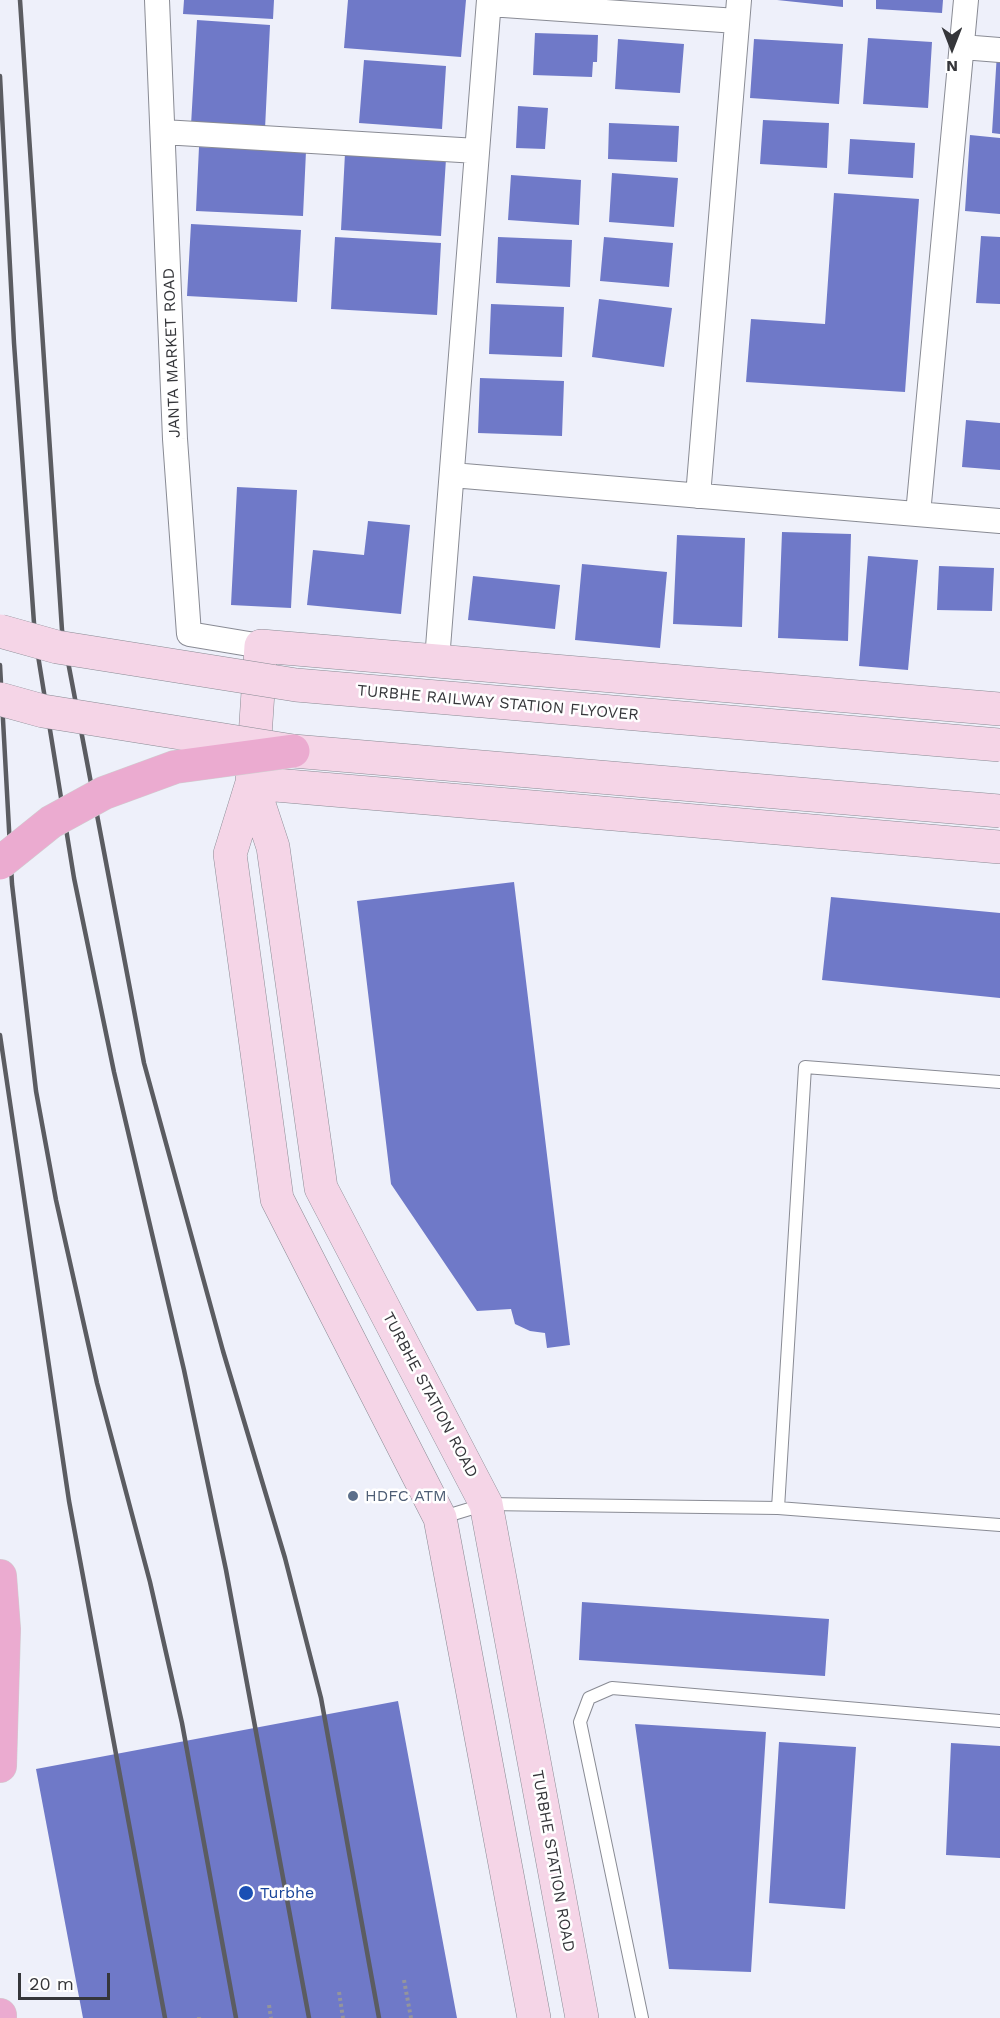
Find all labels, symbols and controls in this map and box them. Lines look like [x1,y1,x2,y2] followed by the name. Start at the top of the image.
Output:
[922,18,982,78] north arrow
[946,57,958,76] text: N
[159,268,185,438] street label: JANTA MARKET ROAD
[356,681,640,725] street label: TURBHE RAILWAY STATION FLYOVER
[378,1309,482,1481] street label: TURBHE STATION ROAD
[365,1486,447,1506] place label: HDFC ATM
[346,1489,360,1503] marker: HDFC ATM
[528,1769,578,1953] street label: TURBHE STATION ROAD
[260,1883,314,1903] place label: Turbhe
[237,1884,255,1902] marker: Turbhe
[21,1961,112,1999] scale bar
[29,1973,74,1994] text: 20 m

